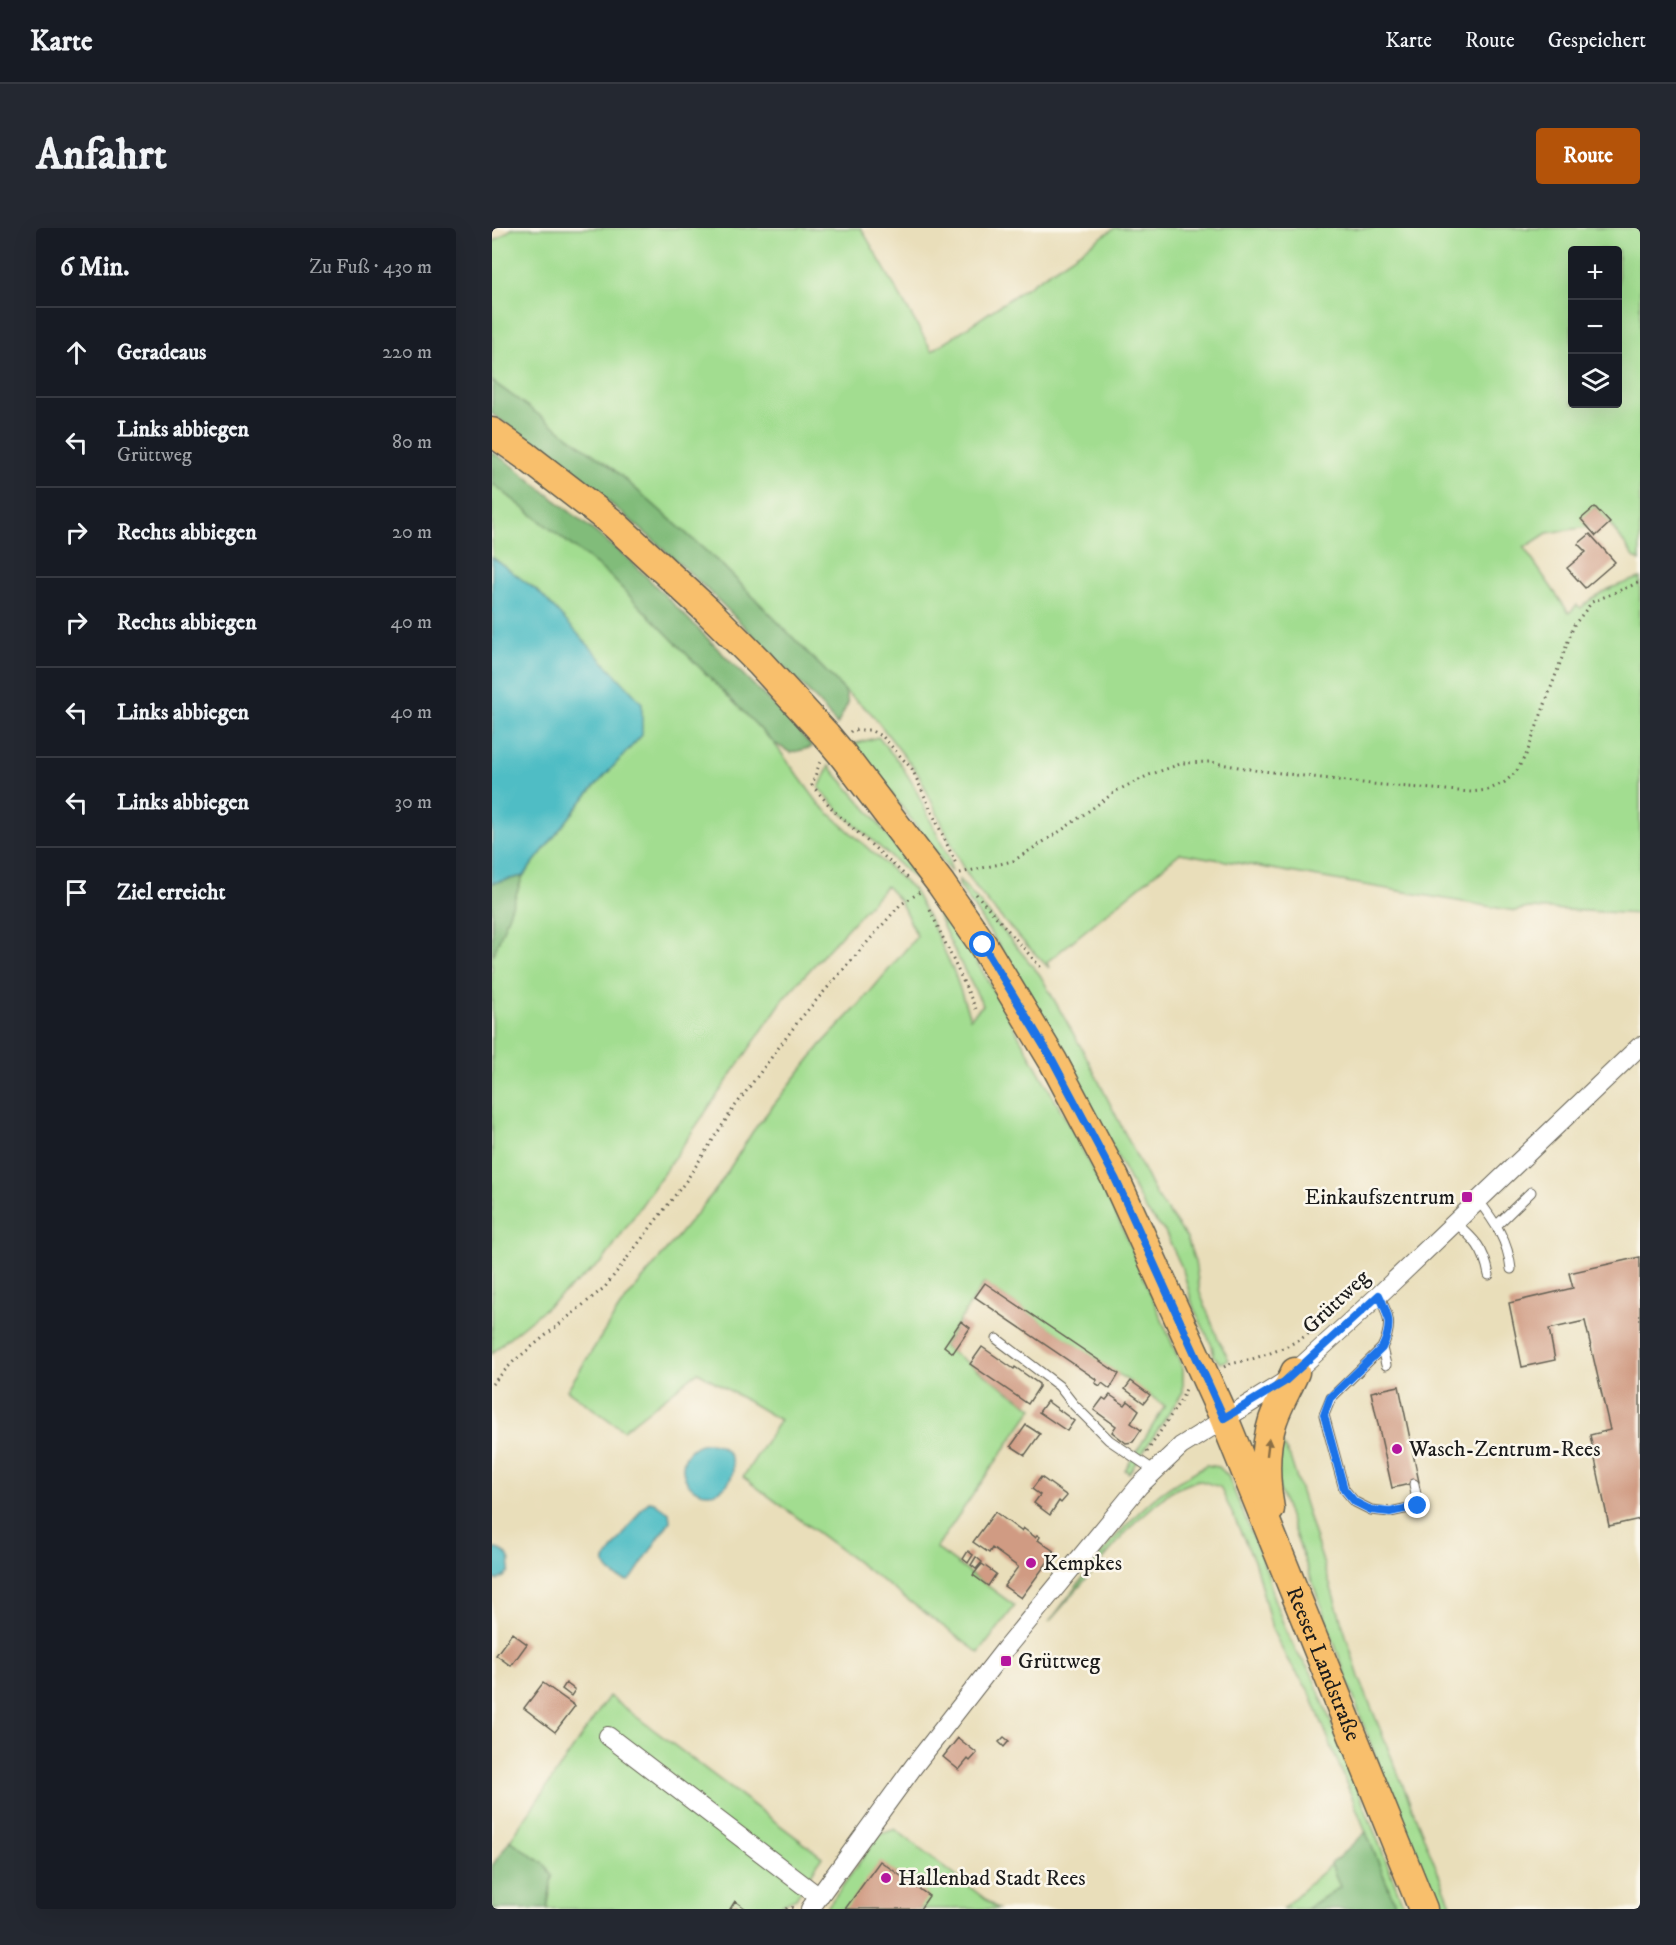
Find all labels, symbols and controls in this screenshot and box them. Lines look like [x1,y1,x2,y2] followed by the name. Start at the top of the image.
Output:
[30,24,93,59] text: Karte
[1385,28,1432,54] text: Karte
[1465,28,1515,54] text: Route
[1548,28,1646,54] text: Gespeichert
[1536,128,1640,184] button: Route
[36,130,167,182] text: Anfahrt
[1568,246,1622,408] map controls
[1568,246,1622,300] button: +
[60,251,129,284] text: 6 Min.
[309,255,432,280] text: Zu Fuß · 430 m
[1568,300,1622,354] button: −
[60,336,93,369] icon: ahead
[117,339,206,366] text: Geradeaus
[382,340,432,365] text: 220 m
[1568,354,1622,408] button: layers
[117,416,249,443] text: Links abbiegen
[60,426,93,459] icon: left
[392,430,432,455] text: 80 m
[117,443,192,468] text: Grüttweg
[60,516,93,549] icon: right
[117,519,257,546] text: Rechts abbiegen
[392,520,432,545] text: 20 m
[60,606,93,639] icon: right
[117,609,257,636] text: Rechts abbiegen
[390,610,432,635] text: 40 m
[60,696,93,729] icon: left
[117,699,249,726] text: Links abbiegen
[390,700,432,725] text: 40 m
[60,786,93,819] icon: left
[117,789,249,816] text: Links abbiegen
[394,790,432,815] text: 30 m
[60,876,93,909] icon: arrive
[117,879,225,906] text: Ziel erreicht
[969,931,995,957] route start
[1305,1184,1455,1211] place label: Einkaufszentrum
[1460,1190,1474,1204] marker: Einkaufszentrum
[1297,1264,1375,1340] street label: Grüttweg
[1408,1436,1601,1463] place label: Wasch-Zentrum-Rees
[1263,1438,1273,1457] one-way arrow
[1390,1442,1404,1456] marker: Wasch-Zentrum-Rees
[1404,1492,1430,1518] route end
[1043,1550,1122,1577] place label: Kempkes
[1024,1556,1038,1570] marker: Kempkes
[1280,1583,1367,1745] street label: Reeser Landstraße
[1018,1648,1100,1675] place label: Grüttweg
[999,1654,1013,1668] marker: Grüttweg
[898,1865,1086,1892] place label: Hallenbad Stadt Rees
[879,1871,893,1885] marker: Hallenbad Stadt Rees

